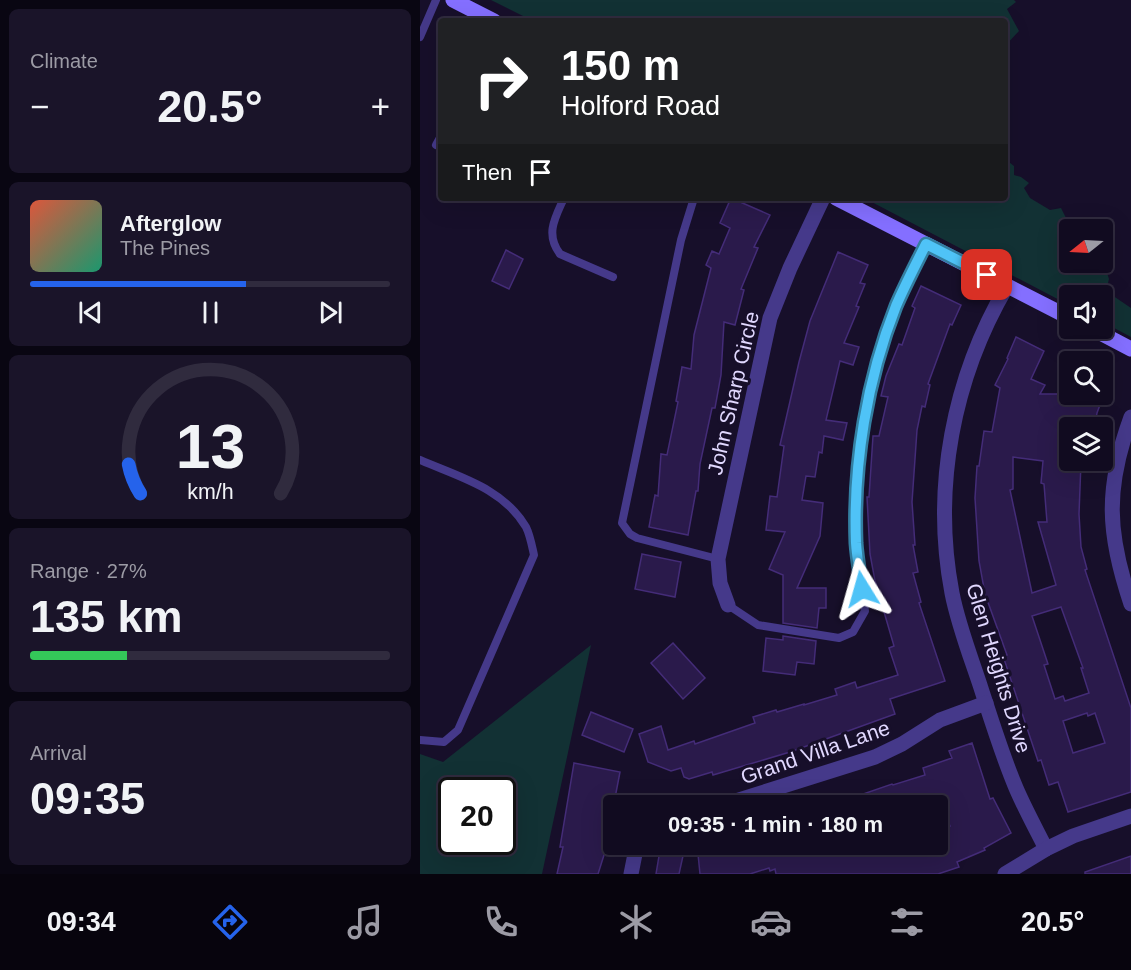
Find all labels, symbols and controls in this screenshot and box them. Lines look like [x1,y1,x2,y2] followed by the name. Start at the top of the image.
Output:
[462,42,540,120] icon: right
[561,42,680,89] text: 150 m
[30,50,98,72] text: Climate
[157,81,263,132] text: 20.5°
[30,88,49,125] text: −
[371,88,390,125] text: +
[561,91,720,121] text: Holford Road
[524,156,557,189] icon: arrive
[462,160,512,185] text: Then
[120,211,221,236] text: Afterglow
[1059,219,1113,273] north arrow
[1059,219,1113,471] map controls
[120,237,210,259] text: The Pines
[961,249,1012,300] pin
[970,258,1003,291] icon: arrive
[1059,285,1113,339] button: sound
[74,296,107,329] icon: previous
[194,296,227,329] icon: pause
[314,296,347,329] icon: next
[703,309,763,477] street label: John Sharp Circle
[1059,351,1113,405] button: search
[175,412,245,481] text: 13
[1059,417,1113,471] button: layers
[187,480,233,504] text: km/h
[830,557,894,621] position arrow
[30,560,147,582] text: Range · 27%
[962,580,1036,756] street label: Glen Heights Drive
[30,591,183,642] text: 135 km
[737,716,893,788] street label: Grand Villa Lane
[30,742,87,764] text: Arrival
[30,773,145,824] text: 09:35
[438,777,516,855] speed limit sign: 20
[668,812,883,837] text: 09:35 · 1 min · 180 m
[209,901,251,943] icon: directions
[344,901,386,943] icon: music
[480,901,522,943] icon: phone
[615,901,657,943] icon: climate
[750,901,792,943] icon: car
[886,901,928,943] icon: filters
[47,907,116,937] text: 09:34
[1021,907,1084,937] text: 20.5°

